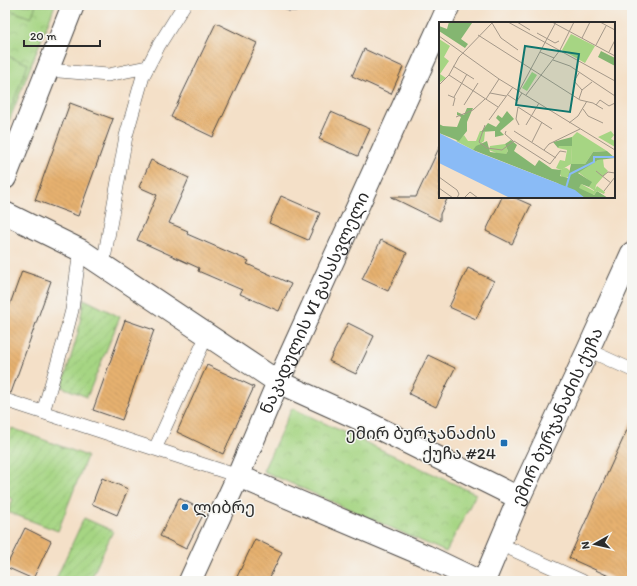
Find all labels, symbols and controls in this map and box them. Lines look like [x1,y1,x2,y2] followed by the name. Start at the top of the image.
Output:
[24,22,100,48] scale bar
[439,22,615,198] inset map
[30,29,57,43] text: 20 m
[256,188,373,417] street label: ნაკადულის VI გასასვლელი
[507,324,607,508] street label: ემირ ბურჯანაძის ქუჩა
[346,423,496,463] place label: ემირ ბურჯანაძის ქუჩა #24
[499,438,509,448] marker: ემირ ბურჯანაძის ქუჩა #24
[193,497,255,518] place label: ლიბრე
[180,502,190,512] marker: ლიბრე
[575,524,615,564] north arrow
[579,541,593,550] text: N

